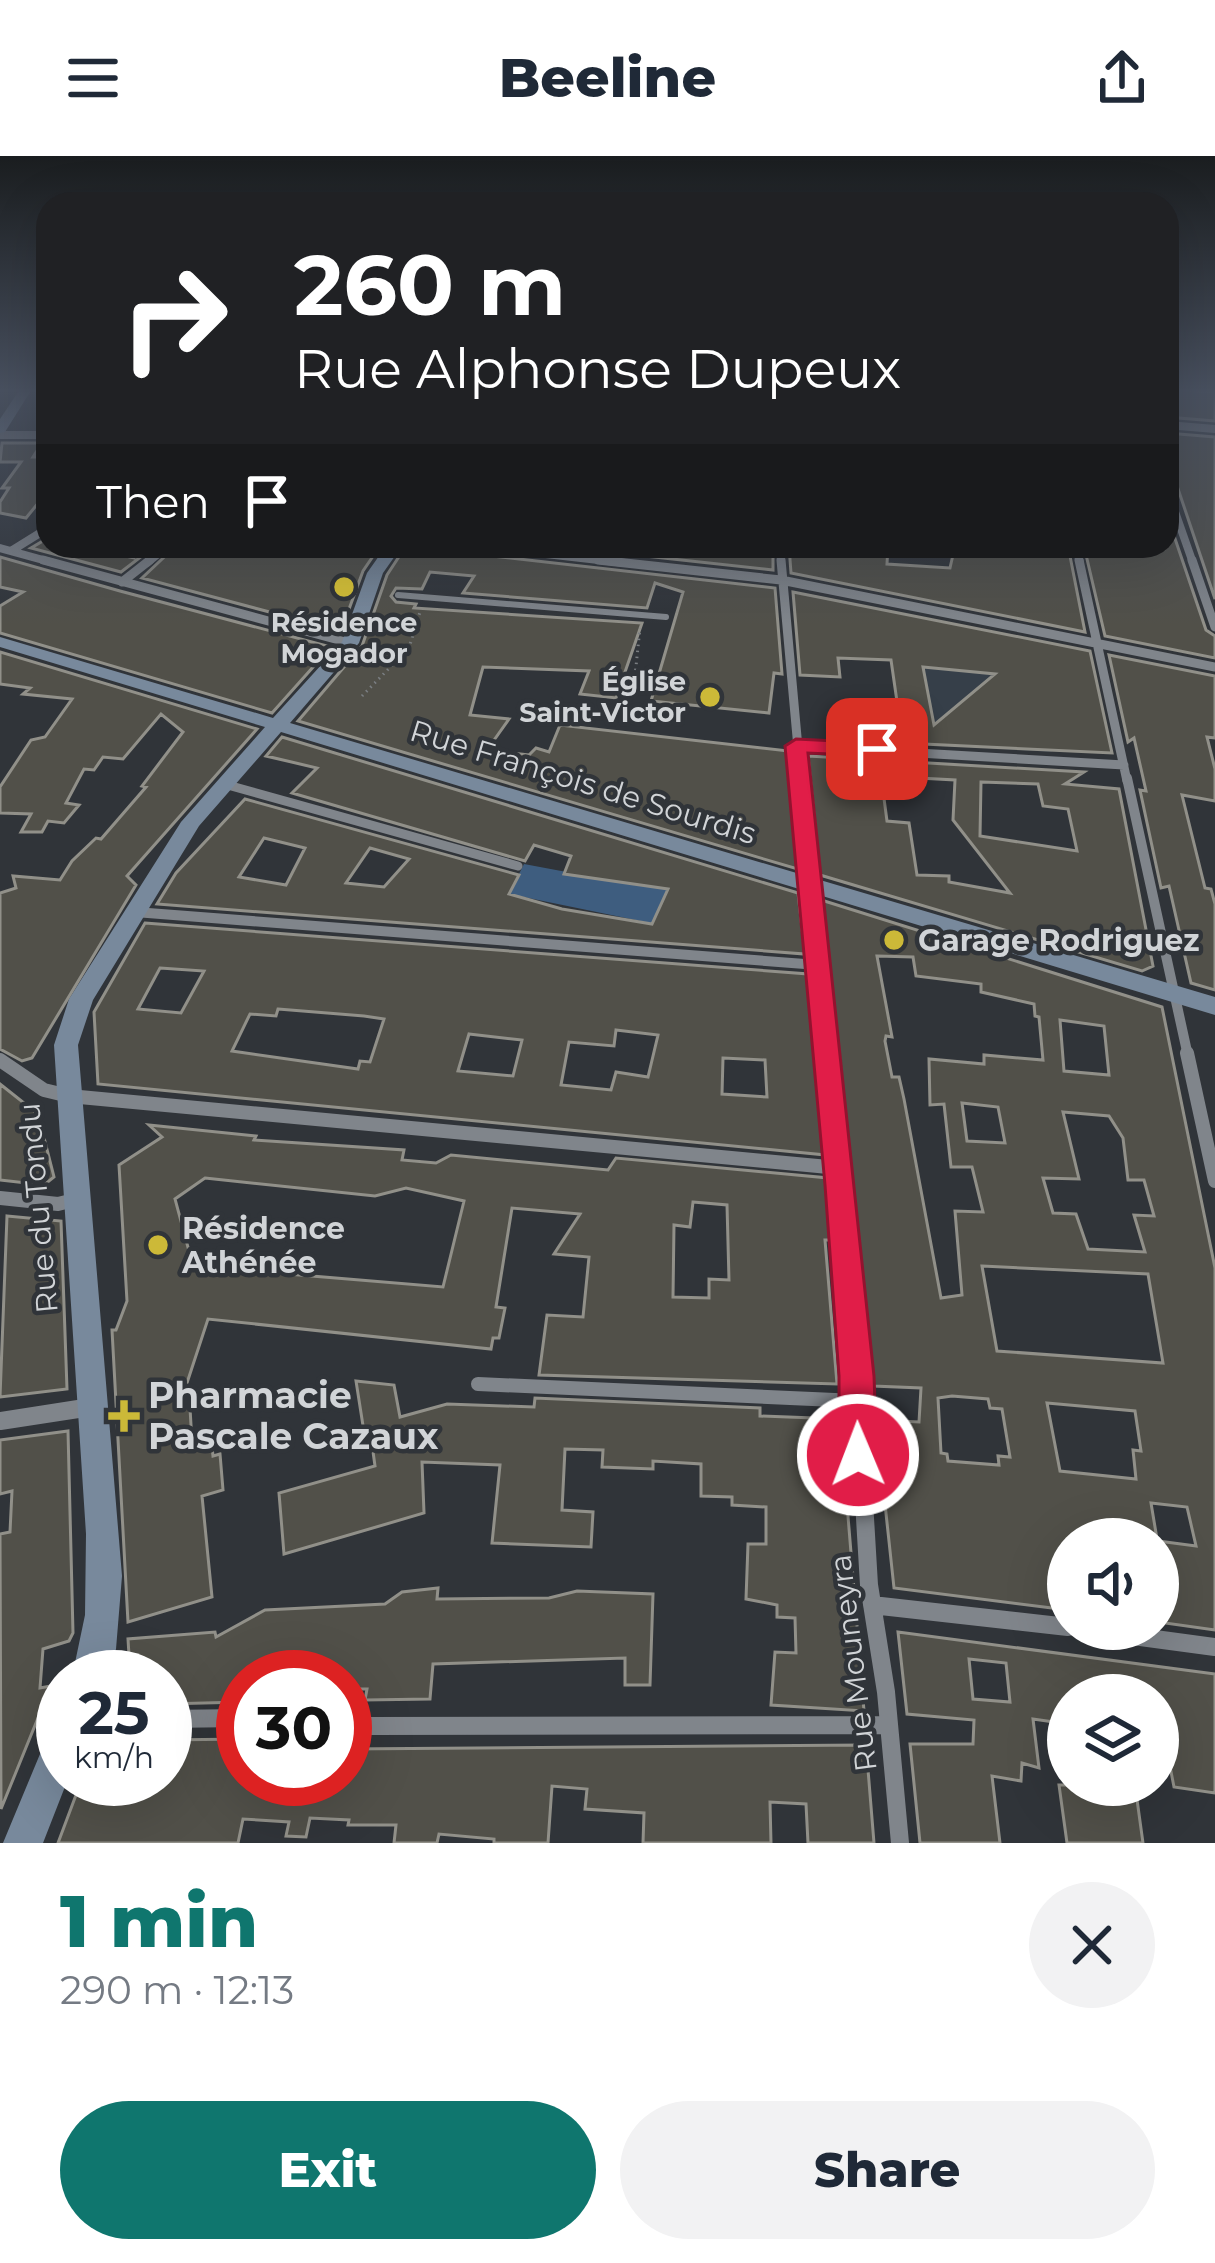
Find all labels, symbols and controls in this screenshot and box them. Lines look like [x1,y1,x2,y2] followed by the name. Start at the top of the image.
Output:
[60,45,126,111] icon: menu
[499,45,716,111] text: Beeline
[1089,45,1155,111] icon: share
[294,234,566,336] text: 260 m
[96,240,252,396] icon: right
[294,336,901,402] text: Rue Alphonse Dupeux
[234,468,300,534] icon: arrive
[96,474,210,529] text: Then
[331,574,357,600] marker: Résidence Mogador
[271,606,417,670] place label: Résidence Mogador
[519,665,686,729] place label: Église Saint-Victor
[697,684,723,710] marker: Église Saint-Victor
[826,698,928,800] pin
[406,712,760,852] street label: Rue François de Sourdis
[844,716,910,782] icon: arrive
[918,922,1199,959] place label: Garage Rodriguez
[881,927,907,953] marker: Garage Rodriguez
[10,1101,66,1315] street label: Rue du Tondu
[181,1210,345,1281] place label: Résidence Athénée
[145,1232,171,1258] marker: Résidence Athénée
[148,1373,439,1458] place label: Pharmacie Pascale Cazaux
[795,1392,921,1518] position arrow
[111,1403,137,1429] marker: Pharmacie Pascale Cazaux
[1047,1518,1179,1806] map controls
[1047,1518,1179,1650] button: sound
[821,1552,885,1774] street label: Rue Mouneyra
[216,1650,372,1806] speed limit sign: 30
[1047,1674,1179,1806] button: layers
[78,1676,150,1749] text: 25
[74,1739,154,1776] text: km/h
[60,1877,258,1965] text: 1 min
[1029,1882,1155,2008] button: close
[60,1966,294,2014] text: 290 m · 12:13
[60,2101,596,2239] button: Exit
[620,2101,1155,2239] button: Share

